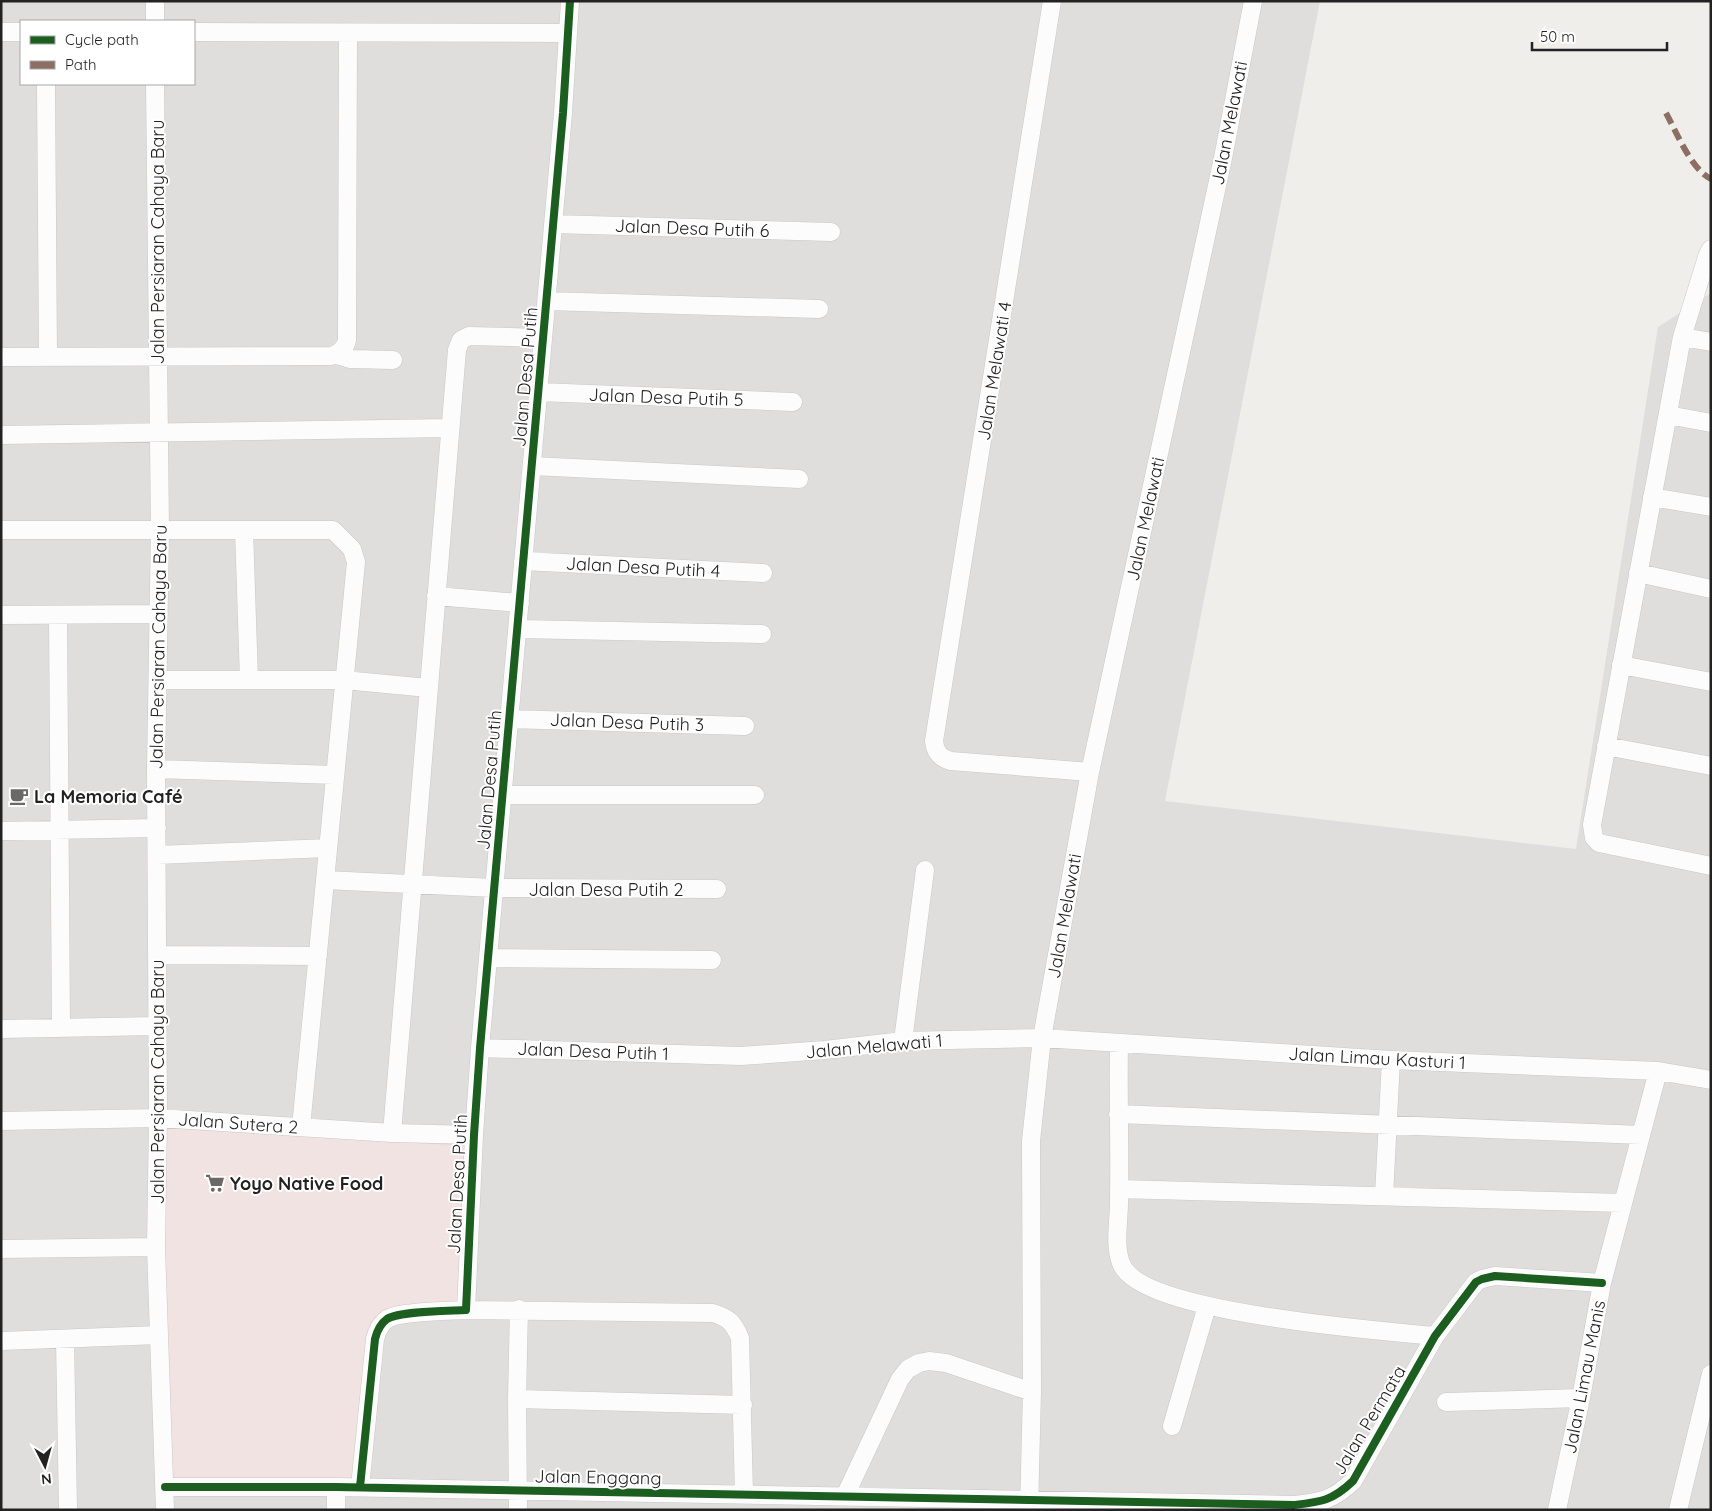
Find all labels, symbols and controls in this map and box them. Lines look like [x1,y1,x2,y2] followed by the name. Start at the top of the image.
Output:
[20,20,195,85] legend
[1532,20,1667,52] scale bar
[1540,27,1575,46] text: 50 m
[65,30,139,49] text: Cycle path
[65,55,97,74] text: Path
[1206,59,1252,187] street label: Jalan Melawati
[146,120,169,365] street label: Jalan Persiaran Cahaya Baru
[614,214,770,242] street label: Jalan Desa Putih 6
[972,300,1016,442] street label: Jalan Melawati 4
[507,306,543,448] street label: Jalan Desa Putih
[588,383,744,411] street label: Jalan Desa Putih 5
[1121,455,1169,583] street label: Jalan Melawati
[144,524,172,770] street label: Jalan Persiaran Cahaya Baru
[565,551,721,583] street label: Jalan Desa Putih 4
[549,708,705,736] street label: Jalan Desa Putih 3
[471,709,507,851] street label: Jalan Desa Putih
[8,785,30,807] cafe icon: La Memoria Café
[34,785,183,808] place label: La Memoria Café
[1042,852,1086,980] street label: Jalan Melawati
[528,878,684,901] street label: Jalan Desa Putih 2
[146,960,169,1205] street label: Jalan Persiaran Cahaya Baru
[804,1029,944,1063] street label: Jalan Melawati 1
[517,1037,669,1065] street label: Jalan Desa Putih 1
[1288,1042,1466,1074] street label: Jalan Limau Kasturi 1
[177,1107,299,1139] street label: Jalan Sutera 2
[442,1113,472,1255] street label: Jalan Desa Putih
[204,1172,226,1194] supermarket icon: Yoyo Native Food
[230,1172,383,1195] place label: Yoyo Native Food
[1558,1298,1610,1456] street label: Jalan Limau Manis
[1327,1361,1411,1479] street label: Jalan Permata
[20,1441,70,1491] north arrow
[534,1464,662,1490] street label: Jalan Enggang
[40,1469,52,1488] text: N

